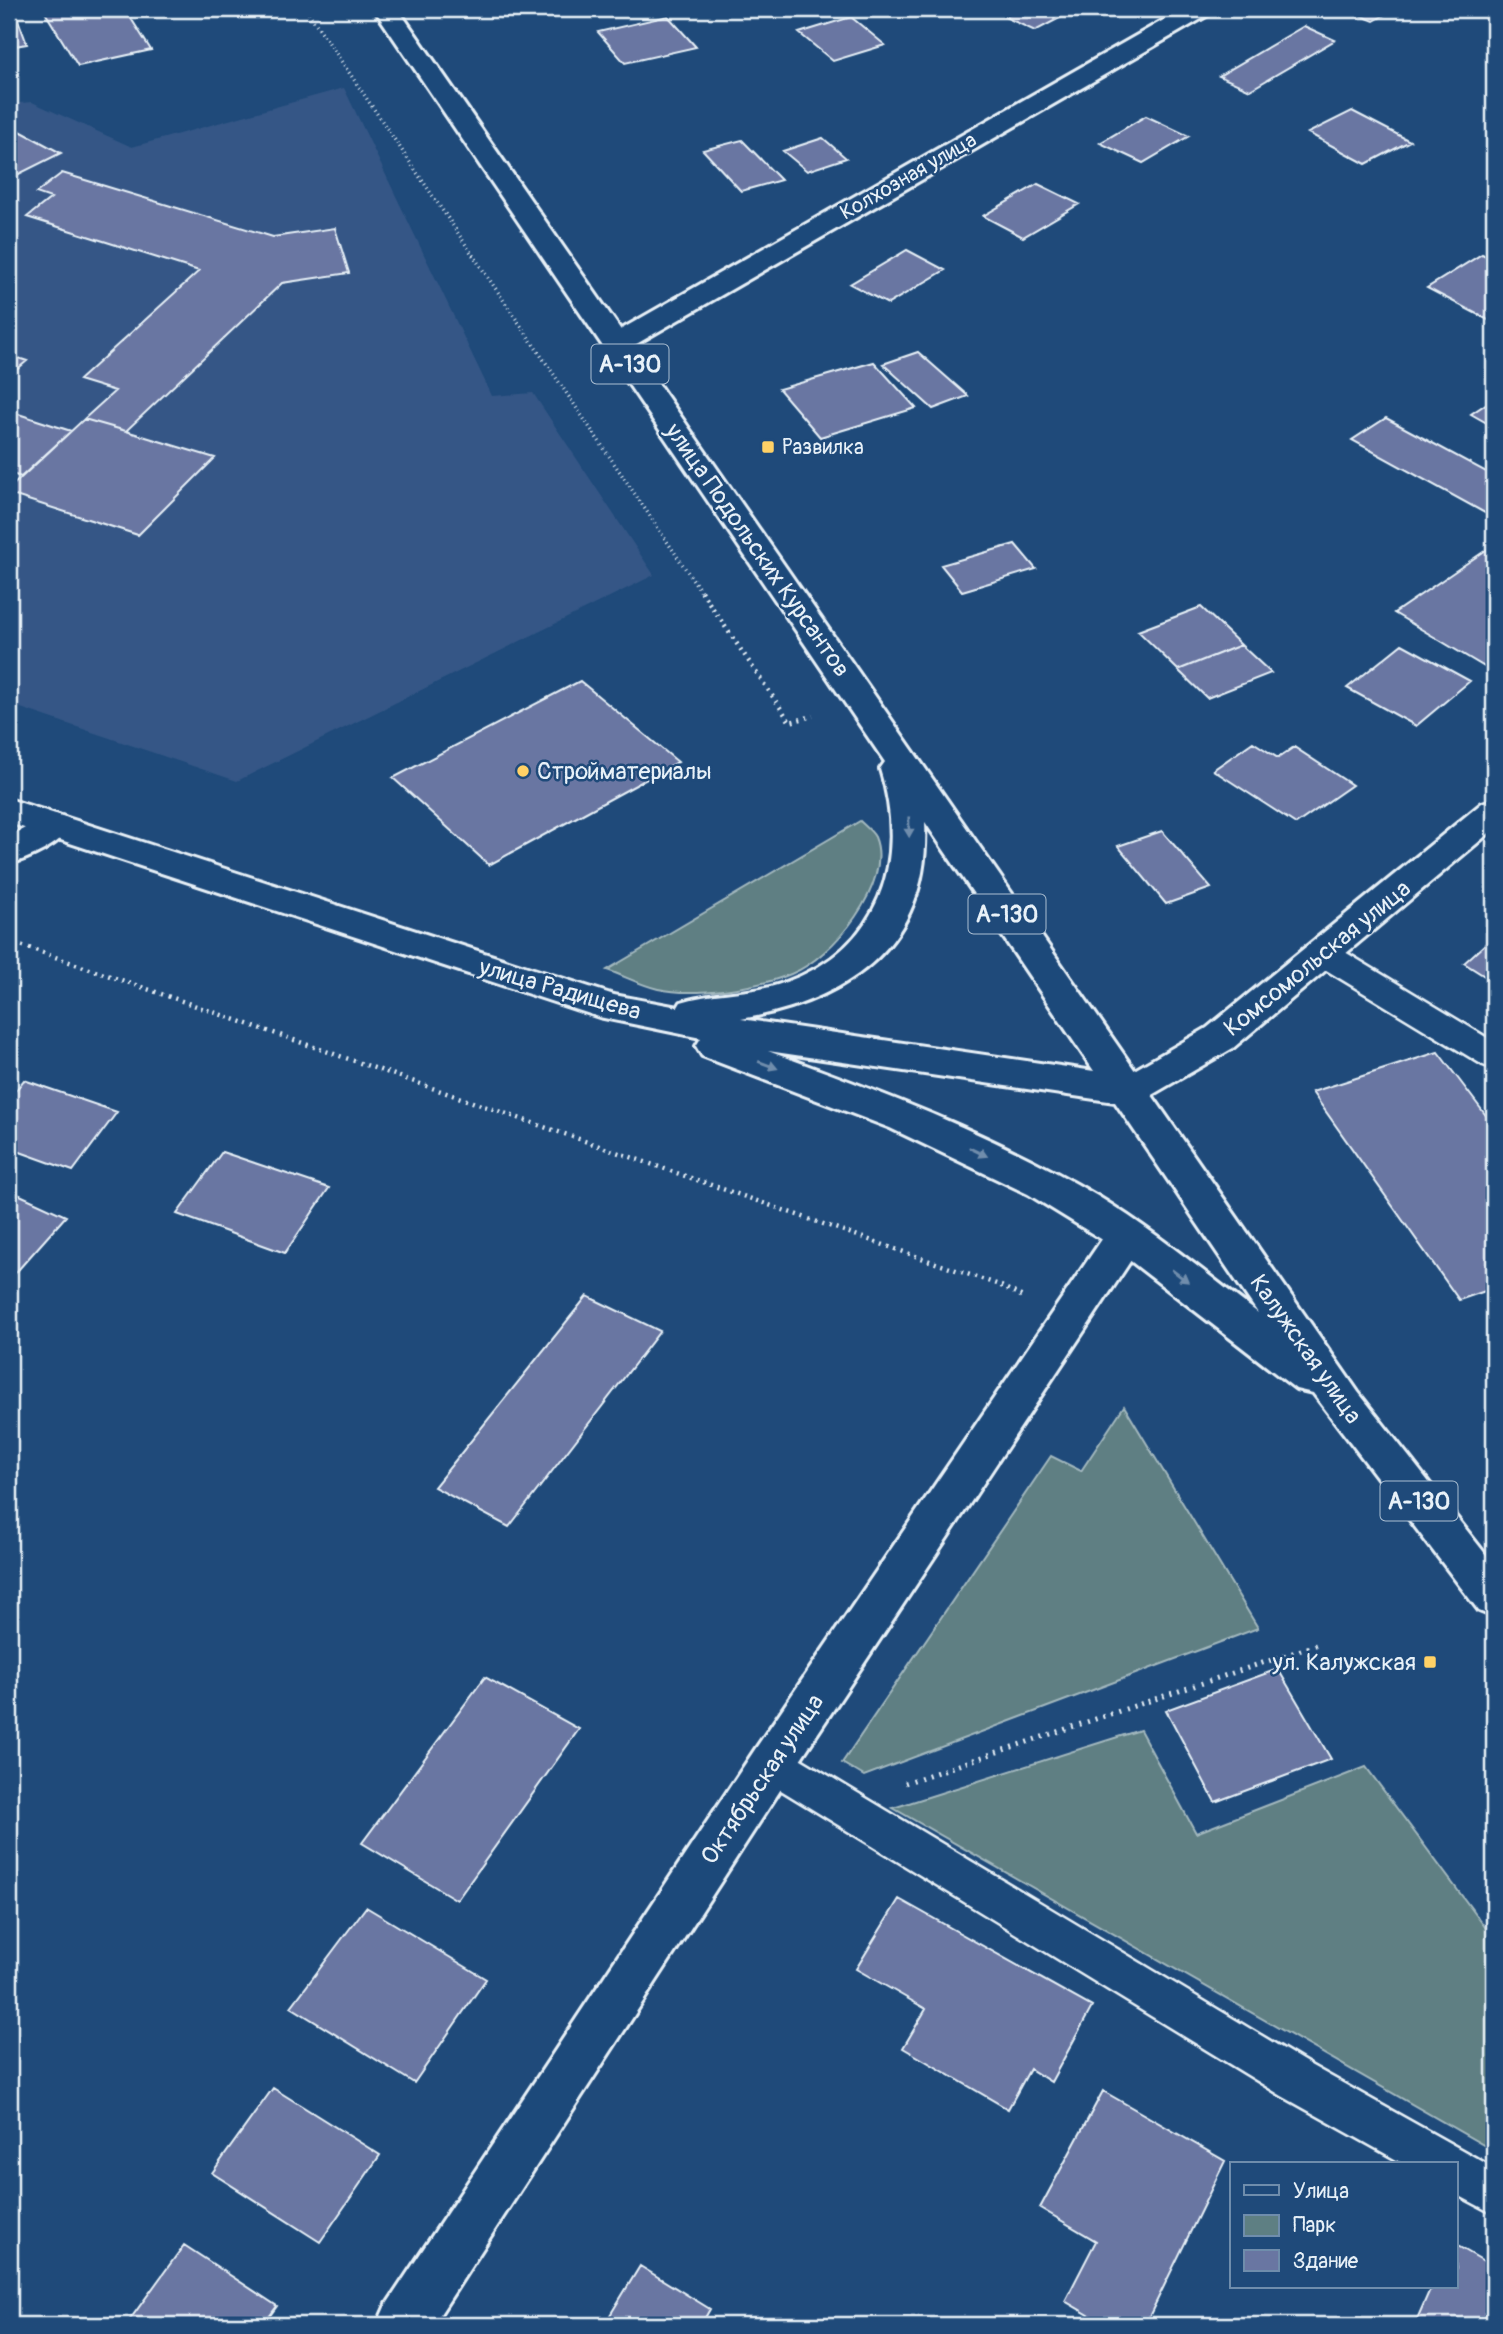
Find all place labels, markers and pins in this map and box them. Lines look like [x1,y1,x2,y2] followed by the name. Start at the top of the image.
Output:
[782,434,864,461] place label: Развилка
[760,439,776,455] marker: Развилка
[537,757,712,786] place label: Стройматериалы
[515,763,531,779] marker: Стройматериалы
[1271,1648,1416,1677] place label: ул. Калужская
[1422,1654,1438,1670] marker: ул. Калужская

